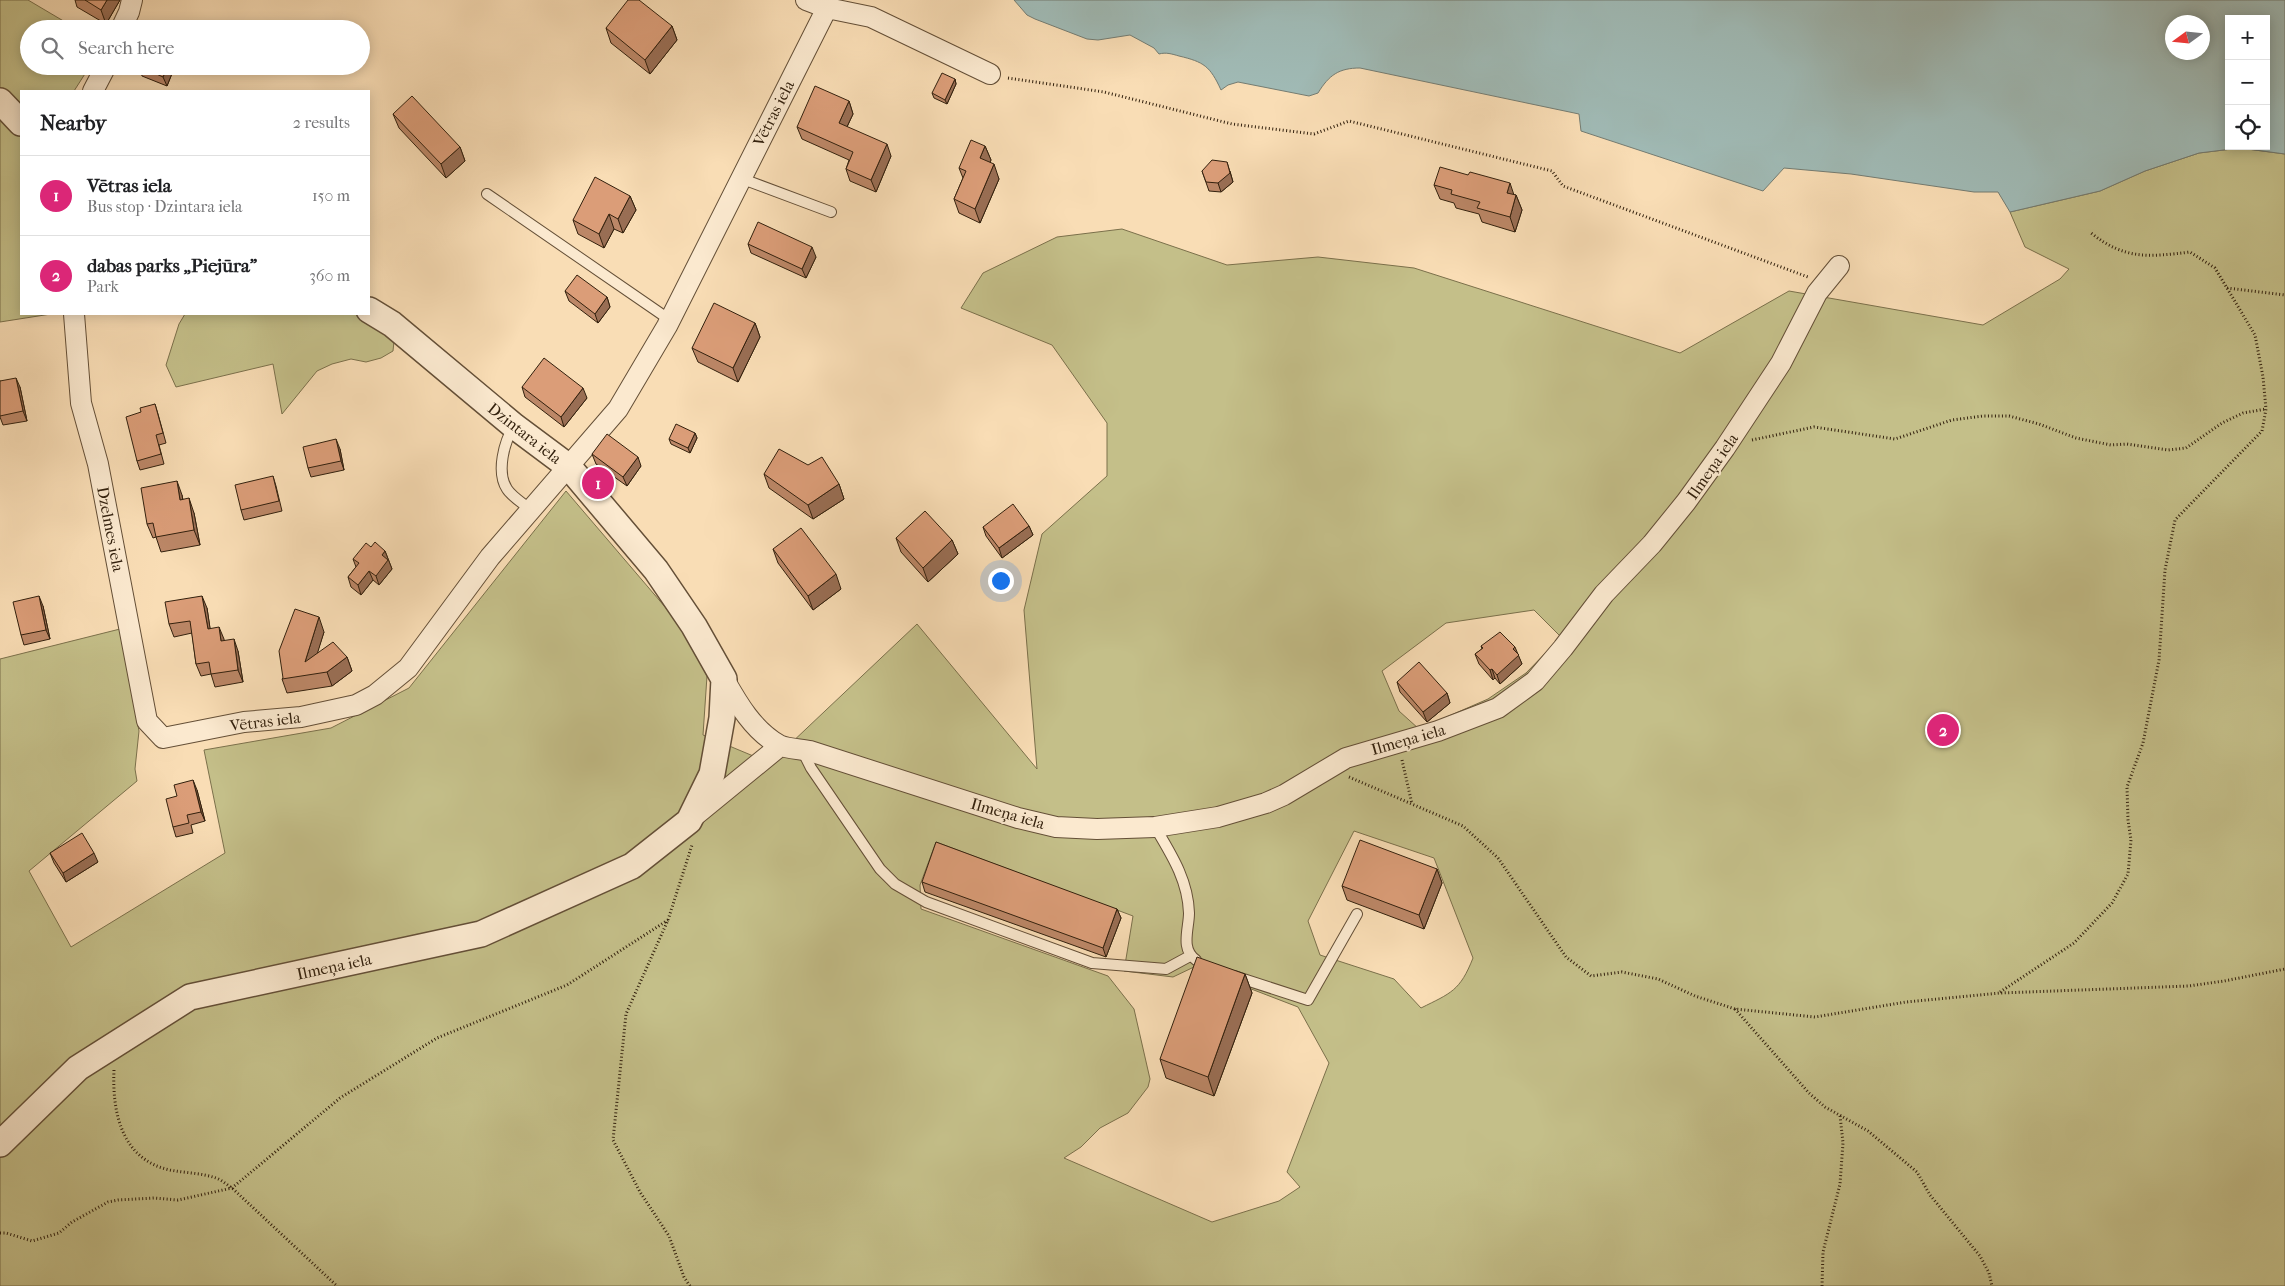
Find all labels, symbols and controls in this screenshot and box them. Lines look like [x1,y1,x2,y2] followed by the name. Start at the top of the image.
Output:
[2165,15,2210,60] north arrow
[2225,15,2270,150] map controls
[2225,15,2270,60] button: +
[20,20,370,75] search box
[38,34,66,62] icon: search
[78,37,174,59] text: Search here
[2225,60,2270,105] button: −
[748,77,798,150] street label: Vētras iela
[2225,105,2270,150] button: locate
[40,111,106,135] text: Nearby
[293,113,350,132] text: 2 results
[87,175,172,197] text: Vētras iela
[53,186,59,205] text: 1
[312,186,350,205] text: 150 m
[87,197,243,216] text: Bus stop · Dzintara iela
[87,255,257,277] text: dabas parks „Piejūra”
[52,266,60,285] text: 2
[309,266,350,285] text: 360 m
[87,277,119,296] text: Park
[484,399,566,468] street label: Dzintara iela
[1683,429,1742,503] street label: Ilmeņa iela
[582,464,614,502] pin: 1
[93,485,128,574] street label: Dzelmes iela
[988,568,1014,594] your location
[228,708,302,735] street label: Vētras iela
[1927,711,1959,749] pin: 2
[1369,720,1448,759] street label: Ilmeņa iela
[969,794,1048,833] street label: Ilmeņa iela
[295,949,374,984] street label: Ilmeņa iela

